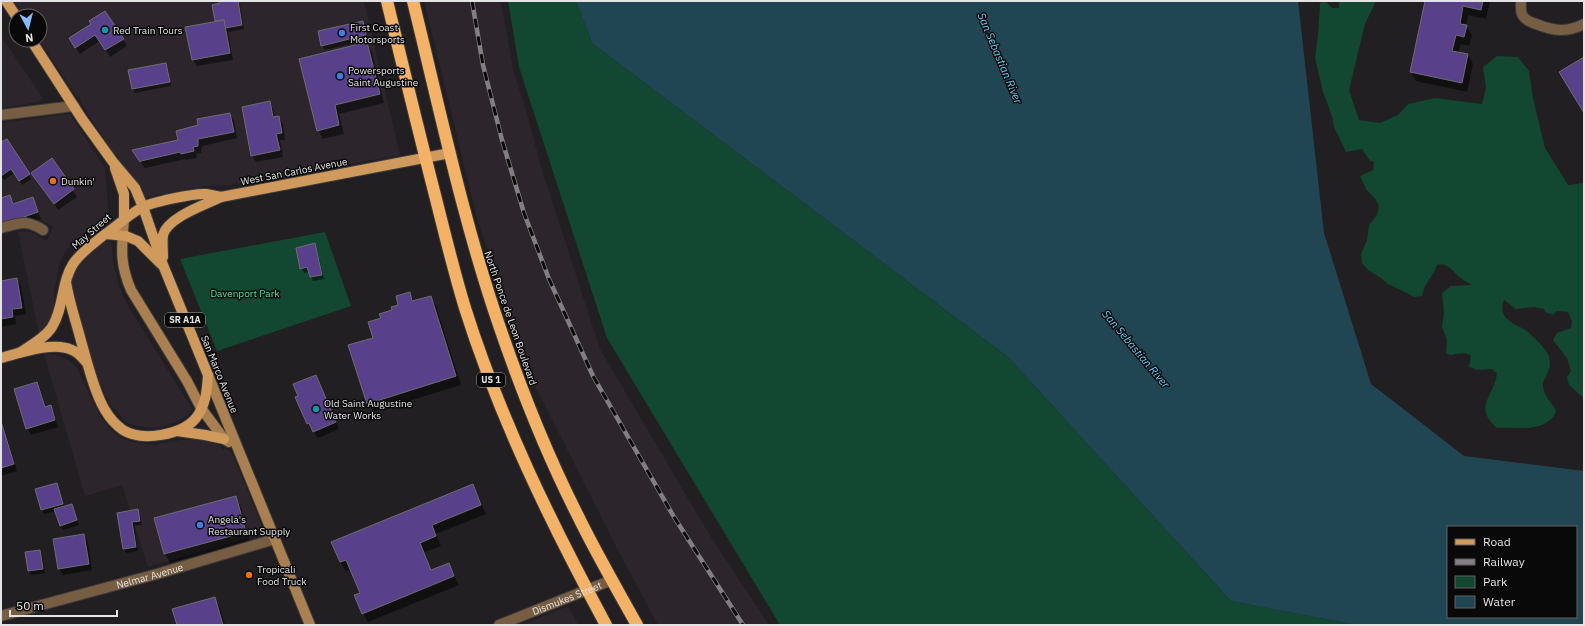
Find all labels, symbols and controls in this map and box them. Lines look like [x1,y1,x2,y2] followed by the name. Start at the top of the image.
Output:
[8,8,48,48] north arrow
[974,10,1026,107] water label: San Sebastian River
[350,21,405,46] place label: First Coast Motorsports
[113,24,183,37] place label: Red Train Tours
[100,25,110,35] marker: Red Train Tours
[337,28,347,38] marker: First Coast Motorsports
[24,30,34,45] text: N
[348,64,419,89] place label: Powersports Saint Augustine
[335,71,345,81] marker: Powersports Saint Augustine
[240,155,349,188] street label: West San Carlos Avenue
[61,175,95,188] place label: Dunkin'
[48,176,58,186] marker: Dunkin'
[69,210,114,252] street label: May Street
[481,249,540,387] street label: North Ponce de Leon Boulevard
[210,287,280,300] park label: Davenport Park
[1099,307,1173,392] water label: San Sebastian River
[165,313,205,327] road number: SR A1A
[198,333,241,415] street label: San Marco Avenue
[477,373,505,387] road number: US 1
[324,397,413,422] place label: Old Saint Augustine Water Works
[311,404,321,414] marker: Old Saint Augustine Water Works
[208,513,290,538] place label: Angela's Restaurant Supply
[195,520,205,530] marker: Angela's Restaurant Supply
[1447,526,1577,618] legend
[1483,534,1511,549] text: Road
[1483,554,1525,569] text: Railway
[115,560,185,592] street label: Nelmar Avenue
[257,563,307,588] place label: Tropicali Food Truck
[244,570,254,580] marker: Tropicali Food Truck
[1483,574,1508,589] text: Park
[530,579,604,618] street label: Dismukes Street
[10,592,117,618] scale bar
[1483,594,1516,609] text: Water
[16,598,44,613] text: 50 m

